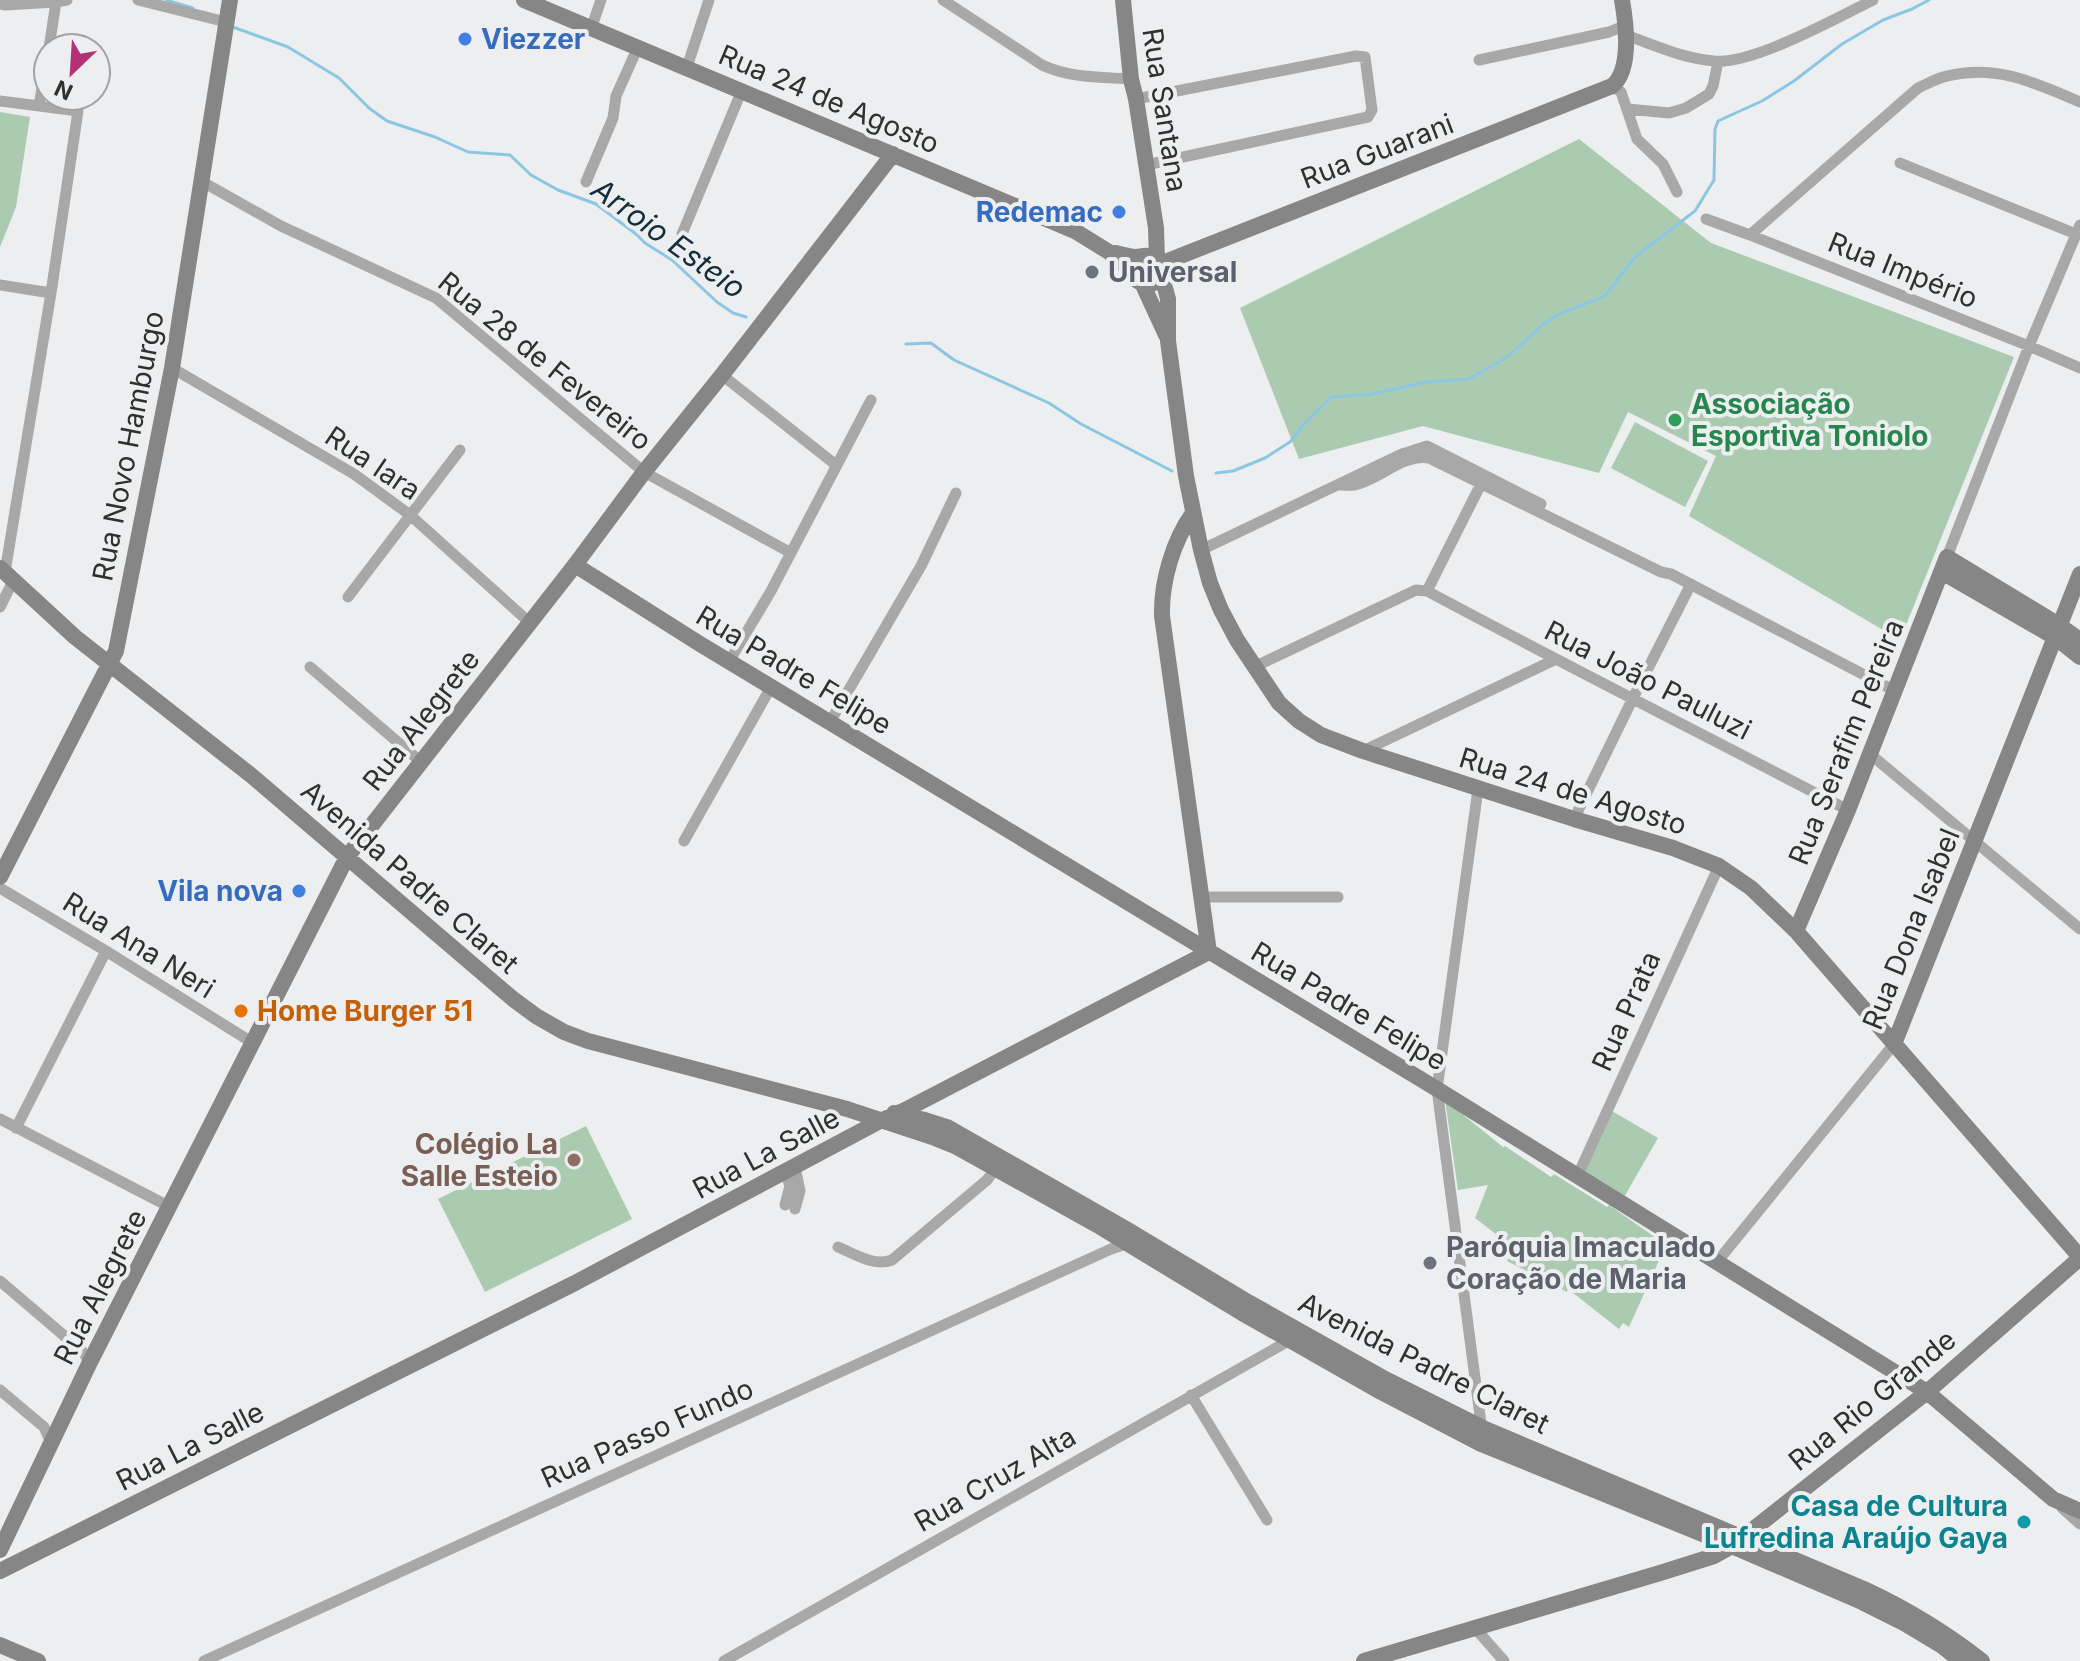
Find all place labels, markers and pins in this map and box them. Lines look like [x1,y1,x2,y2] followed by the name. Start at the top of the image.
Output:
[481,22,585,56] place label: Viezzer
[456,30,474,48] marker: Viezzer
[976,195,1103,229] place label: Redemac
[1110,203,1128,221] marker: Redemac
[1108,255,1237,289] place label: Universal
[1083,263,1101,281] marker: Universal
[1691,387,1928,453] place label: Associação Esportiva Toniolo
[1666,411,1684,429] marker: Associação Esportiva Toniolo
[157,874,283,908] place label: Vila nova
[290,882,308,900] marker: Vila nova
[257,994,473,1028] place label: Home Burger 51
[232,1002,250,1020] marker: Home Burger 51
[401,1127,558,1193] place label: Colégio La Salle Esteio
[565,1151,583,1169] marker: Colégio La Salle Esteio
[1446,1230,1716,1296] place label: Paróquia Imaculado Coração de Maria
[1421,1254,1439,1272] marker: Paróquia Imaculado Coração de Maria
[1704,1489,2008,1555] place label: Casa de Cultura Lufredina Araújo Gaya
[2015,1513,2033,1531] marker: Casa de Cultura Lufredina Araújo Gaya

